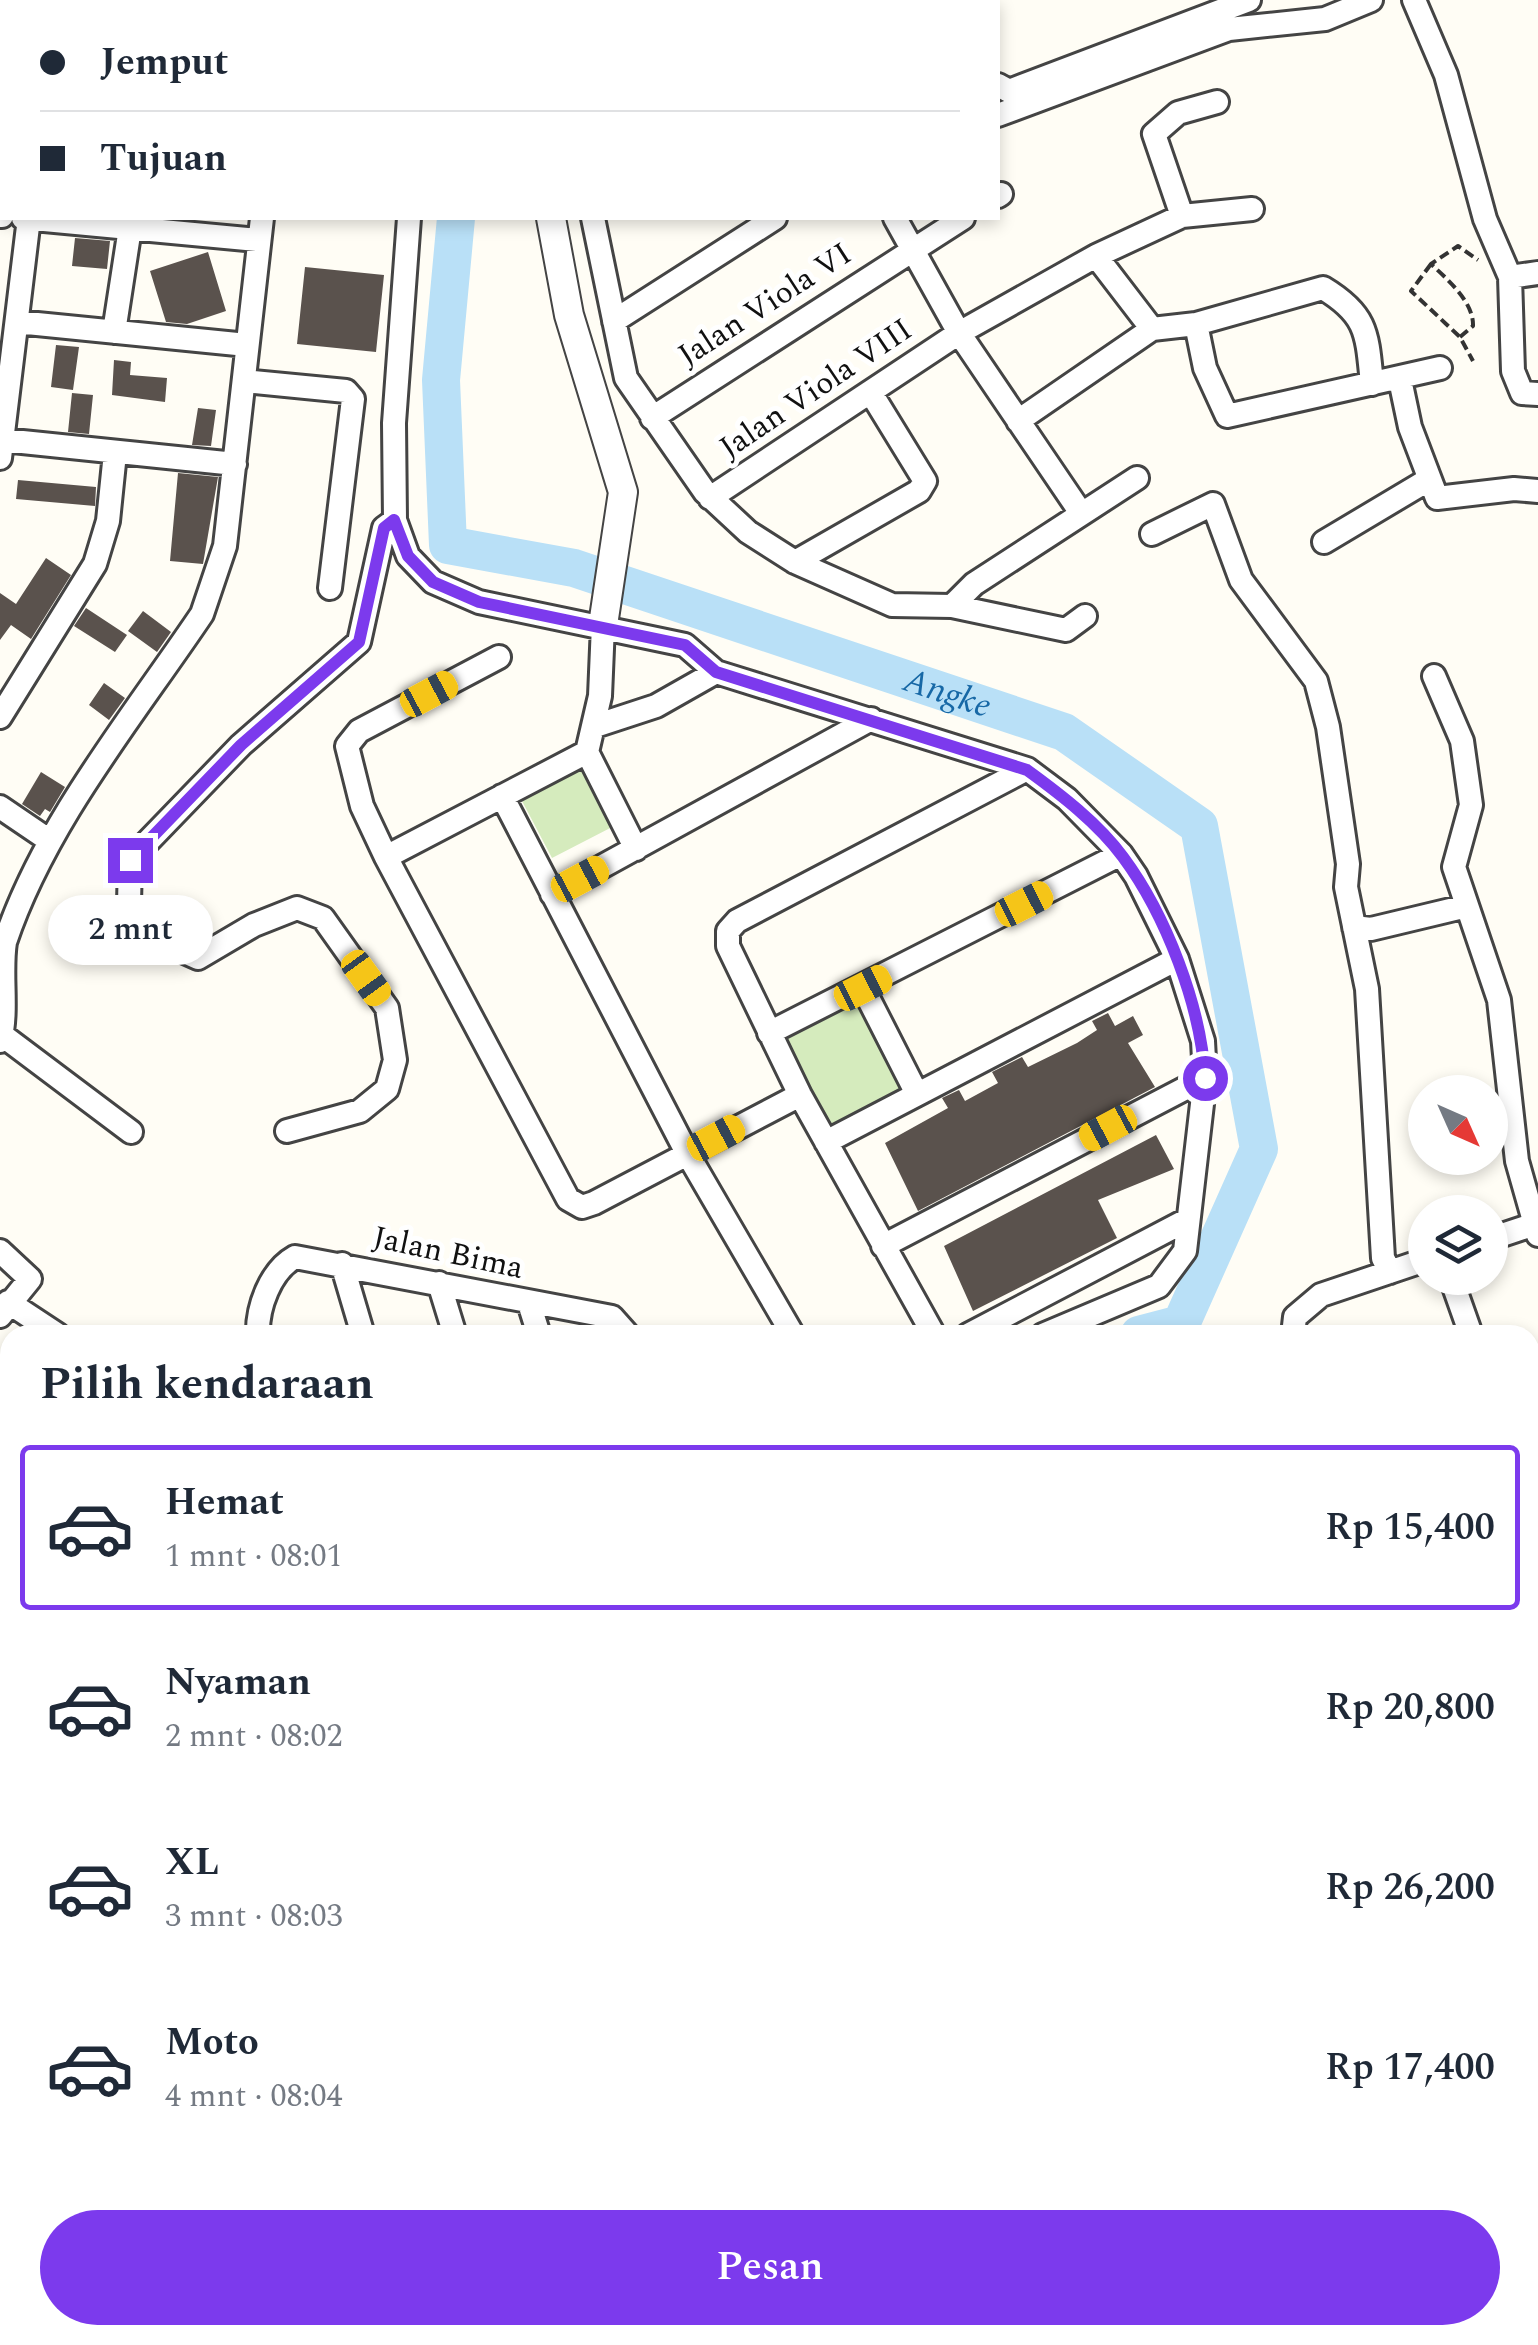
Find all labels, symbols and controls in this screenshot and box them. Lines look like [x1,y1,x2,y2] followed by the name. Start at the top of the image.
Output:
[100,34,228,92] text: Jemput
[100,130,227,188] text: Tujuan
[668,230,862,380] street label: Jalan Viola VI
[710,306,922,472] street label: Jalan Viola VIII
[896,653,999,732] water label: Angke
[395,667,463,721] car
[108,838,153,883] route end
[546,852,614,906] car
[990,877,1058,931] car
[48,895,212,965] callout: 2 mnt
[88,905,173,954] text: 2 mnt
[336,945,396,1011] car
[829,961,897,1015] car
[1183,1056,1228,1101] route start
[1408,1075,1508,1175] north arrow
[1408,1075,1508,1295] map controls
[1074,1101,1142,1155] car
[682,1111,750,1165] car
[1408,1195,1508,1295] button: layers
[368,1213,528,1293] street label: Jalan Bima
[40,1350,374,1419] text: Pilih kendaraan
[165,1474,284,1532] text: Hemat
[45,1483,135,1573] icon: car
[1325,1499,1495,1557] text: Rp 15,400
[165,1532,342,1581] text: 1 mnt · 08:01
[165,1654,311,1712] text: Nyaman
[45,1663,135,1753] icon: car
[1325,1679,1495,1737] text: Rp 20,800
[165,1712,342,1761] text: 2 mnt · 08:02
[165,1834,219,1892] text: XL
[45,1843,135,1933] icon: car
[1325,1859,1495,1917] text: Rp 26,200
[165,1892,342,1941] text: 3 mnt · 08:03
[165,2014,259,2072] text: Moto
[45,2023,135,2113] icon: car
[1325,2039,1495,2097] text: Rp 17,400
[165,2072,342,2121] text: 4 mnt · 08:04
[40,2210,1500,2325] button: Pesan

